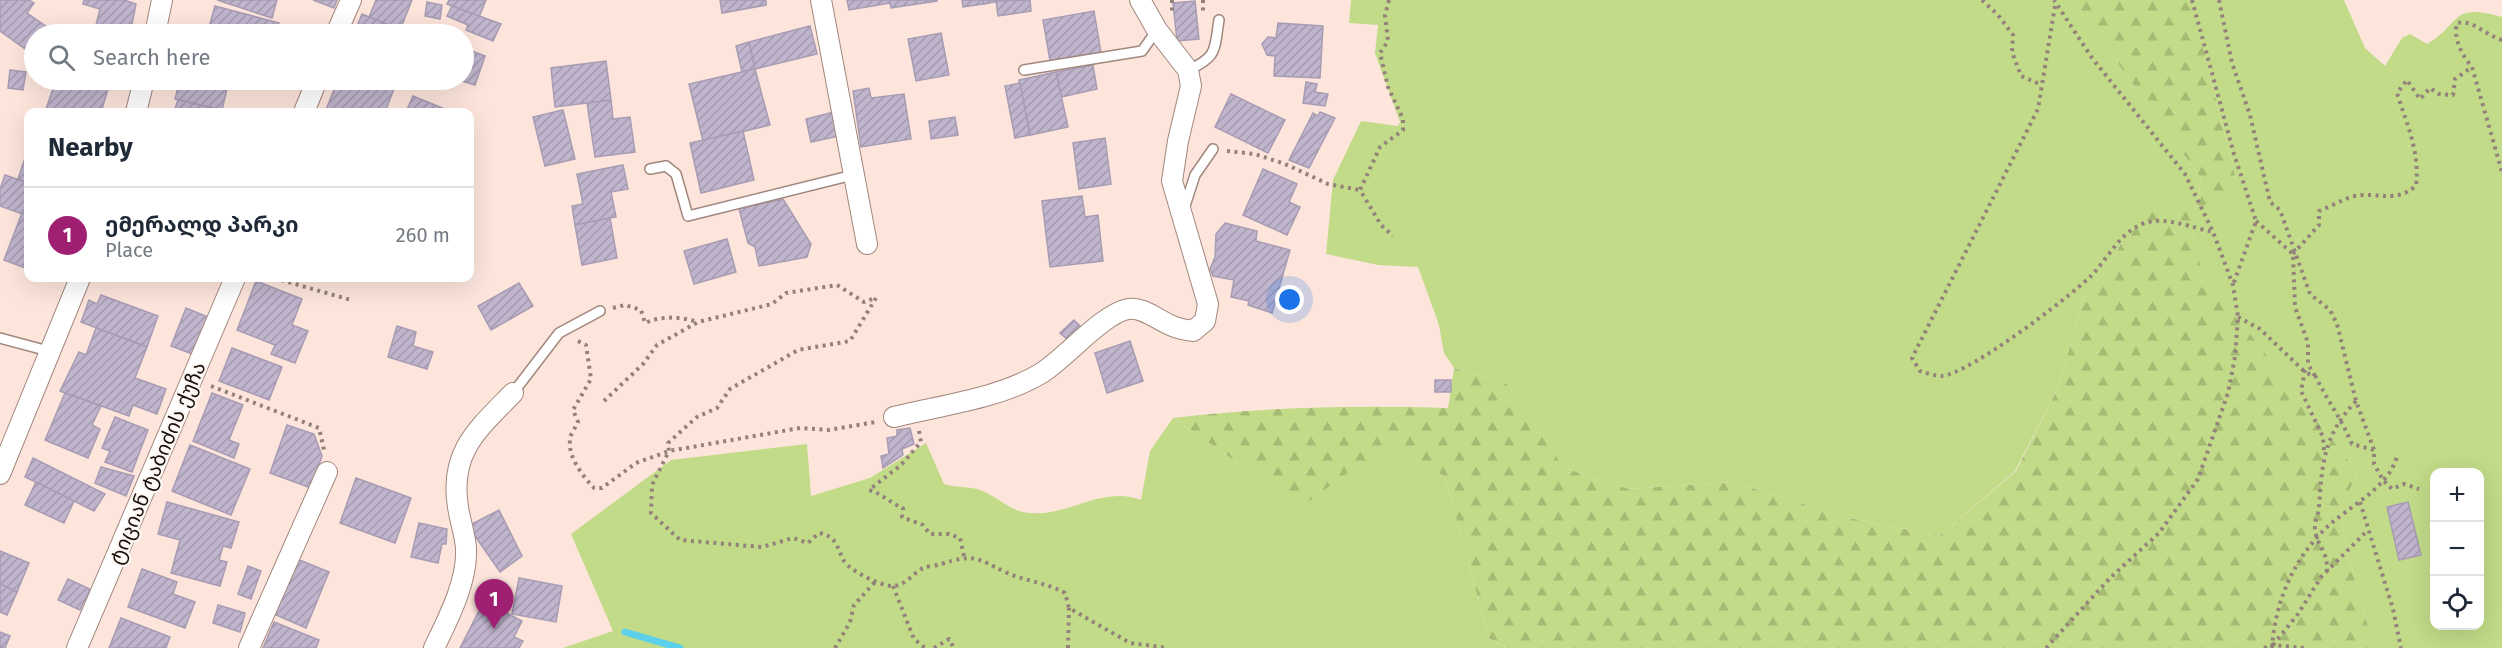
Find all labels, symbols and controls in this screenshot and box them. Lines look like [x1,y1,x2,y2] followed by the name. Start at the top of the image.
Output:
[24,24,474,90] search box
[45,41,78,74] icon: search
[93,44,211,71] text: Search here
[48,132,133,163] text: Nearby
[105,211,299,238] text: ემერალდ პარკი
[63,223,72,247] text: 1
[396,223,450,247] text: 260 m
[105,238,153,262] text: Place
[1275,285,1304,314] your location
[103,358,211,568] street label: ტიციან ტაბიძის ქუჩა
[2430,468,2484,630] map controls
[2430,468,2484,522] button: +
[2430,522,2484,576] button: −
[2430,576,2484,630] button: locate
[474,580,514,629] pin: 1

